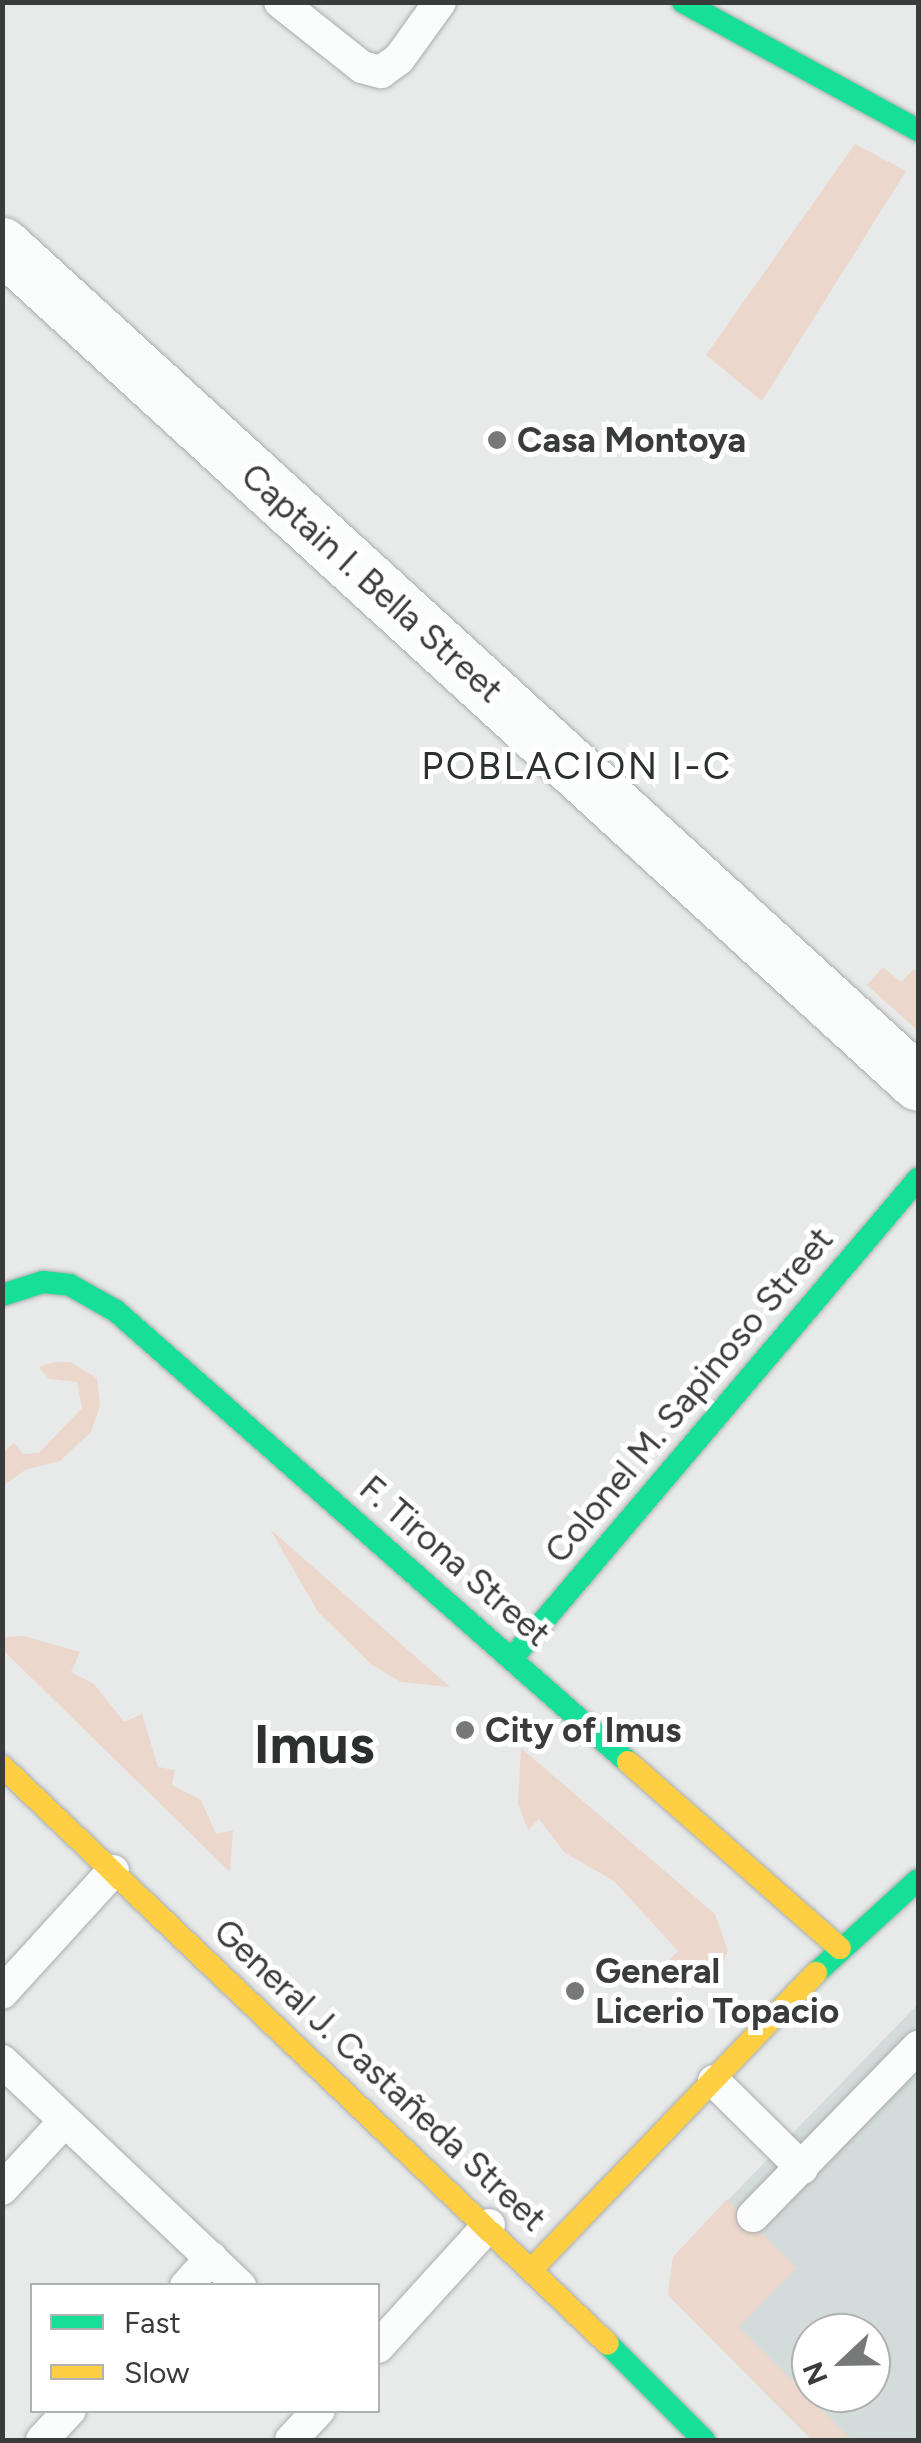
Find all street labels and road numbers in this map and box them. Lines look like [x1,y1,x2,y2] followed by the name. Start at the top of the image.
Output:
[233,455,511,711] street label: Captain I. Bella Street
[536,1219,842,1571] street label: Colonel M. Sapinoso Street
[351,1467,559,1655] street label: F. Tirona Street
[205,1910,555,2240] street label: General J. Castañeda Street

